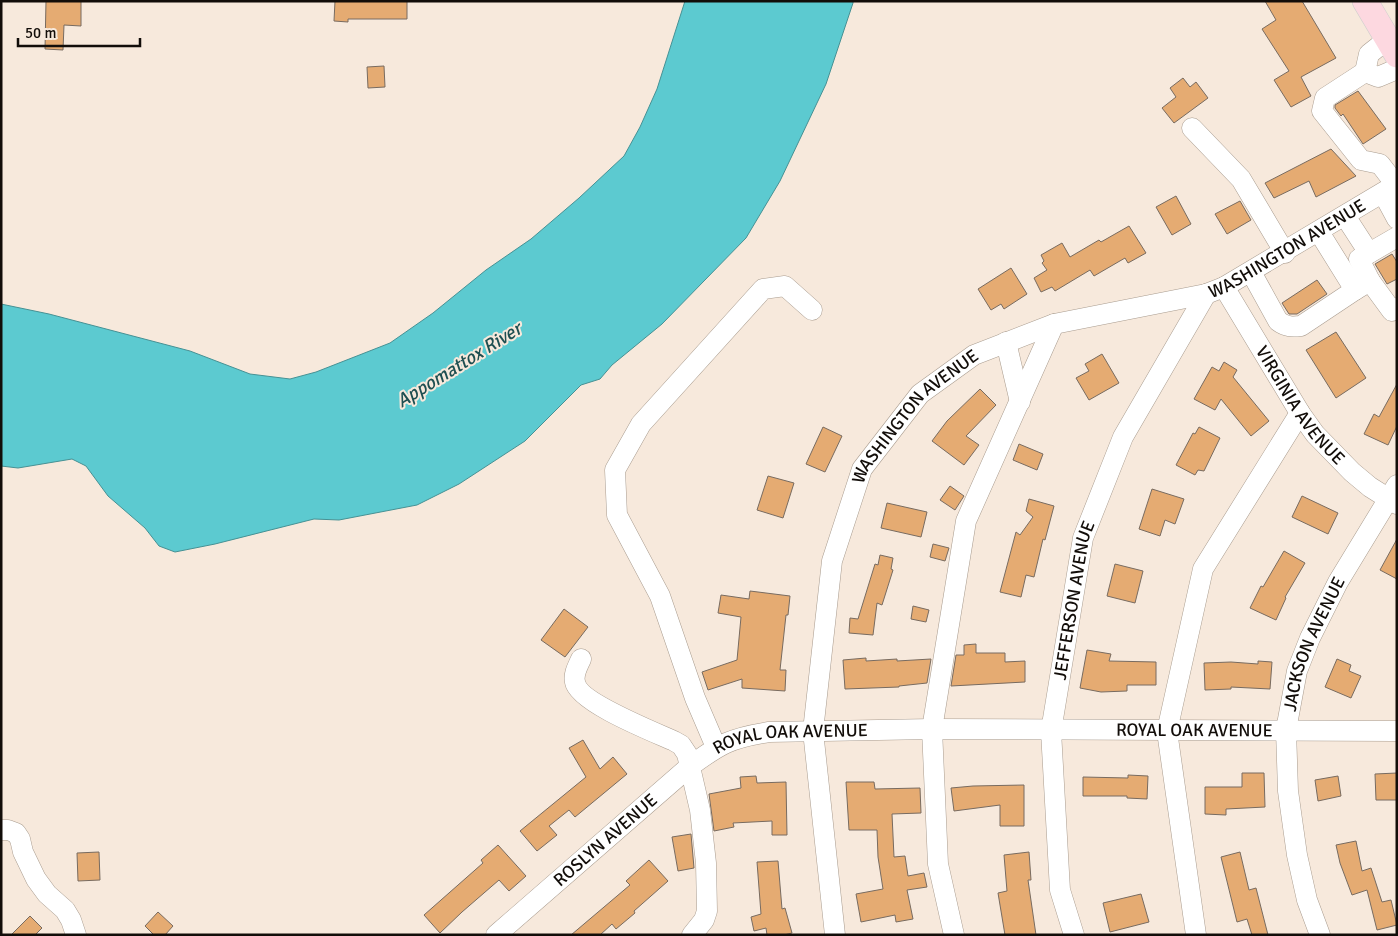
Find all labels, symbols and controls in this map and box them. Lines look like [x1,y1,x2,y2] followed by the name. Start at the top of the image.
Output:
[18,15,140,47] scale bar
[25,24,56,42] text: 50 m
[1205,194,1370,303] street label: WASHINGTON AVENUE
[392,315,529,413] water label: Appomattox River
[1251,342,1350,469] street label: VIRGINIA AVENUE
[847,344,983,486] street label: WASHINGTON AVENUE
[1049,518,1100,681] street label: JEFFERSON AVENUE
[1279,573,1350,713] street label: JACKSON AVENUE
[709,719,868,759] street label: ROYAL OAK AVENUE
[1116,719,1273,741] street label: ROYAL OAK AVENUE
[549,789,662,891] street label: ROSLYN AVENUE

